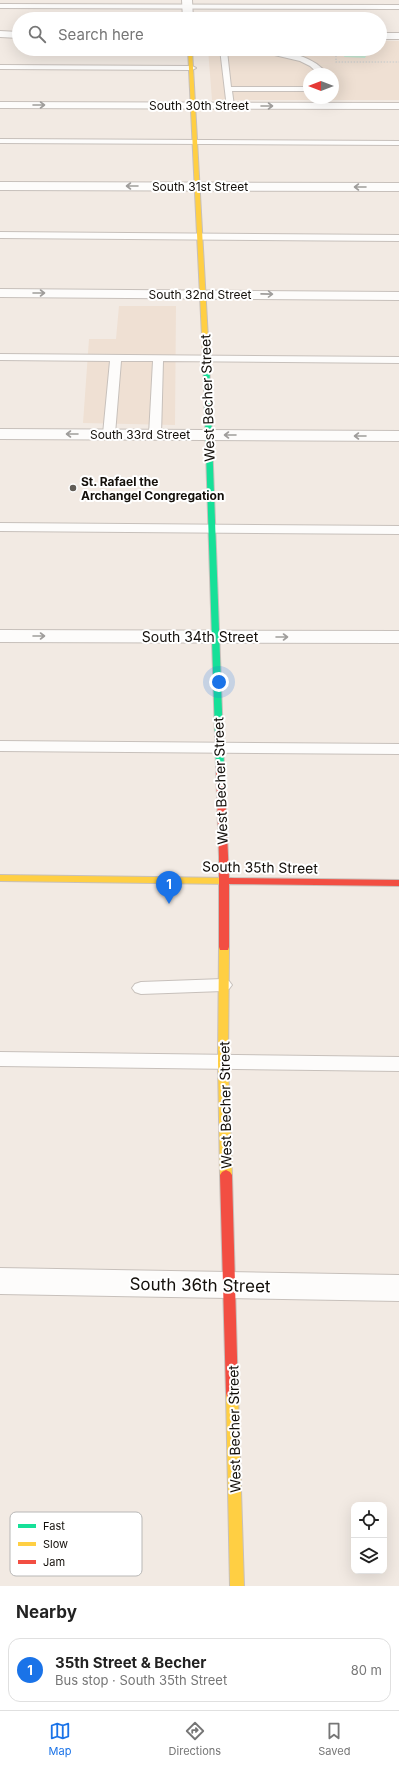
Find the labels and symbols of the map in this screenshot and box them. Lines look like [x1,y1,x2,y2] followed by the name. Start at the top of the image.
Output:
[303,68,339,104] north arrow
[149,98,249,113] street label: South 30th Street
[32,101,45,109] one-way arrow
[260,102,273,110] one-way arrow
[152,179,248,194] street label: South 31st Street
[126,182,139,190] one-way arrow
[354,183,367,191] one-way arrow
[149,287,251,302] street label: South 32nd Street
[32,289,45,297] one-way arrow
[260,290,273,298] one-way arrow
[196,334,218,462] street label: West Becher Street
[90,427,190,442] street label: South 33rd Street
[66,430,79,438] one-way arrow
[224,431,237,439] one-way arrow
[354,432,367,440] one-way arrow
[81,474,224,503] place label: St. Rafael the Archangel Congregation
[68,483,78,493] marker: St. Rafael the Archangel Congregation
[142,628,259,645] street label: South 34th Street
[32,632,45,640] one-way arrow
[275,633,288,640] one-way arrow
[209,672,229,692] your location
[209,717,231,845] street label: West Becher Street
[202,857,319,877] street label: South 35th Street
[156,871,182,904] pin: 1
[215,1041,235,1169] street label: West Becher Street
[129,1274,271,1296] street label: South 36th Street
[224,1365,244,1493] street label: West Becher Street
[10,1512,142,1576] legend
[43,1519,65,1533] text: Fast
[43,1537,68,1551] text: Slow
[43,1555,65,1569] text: Jam

